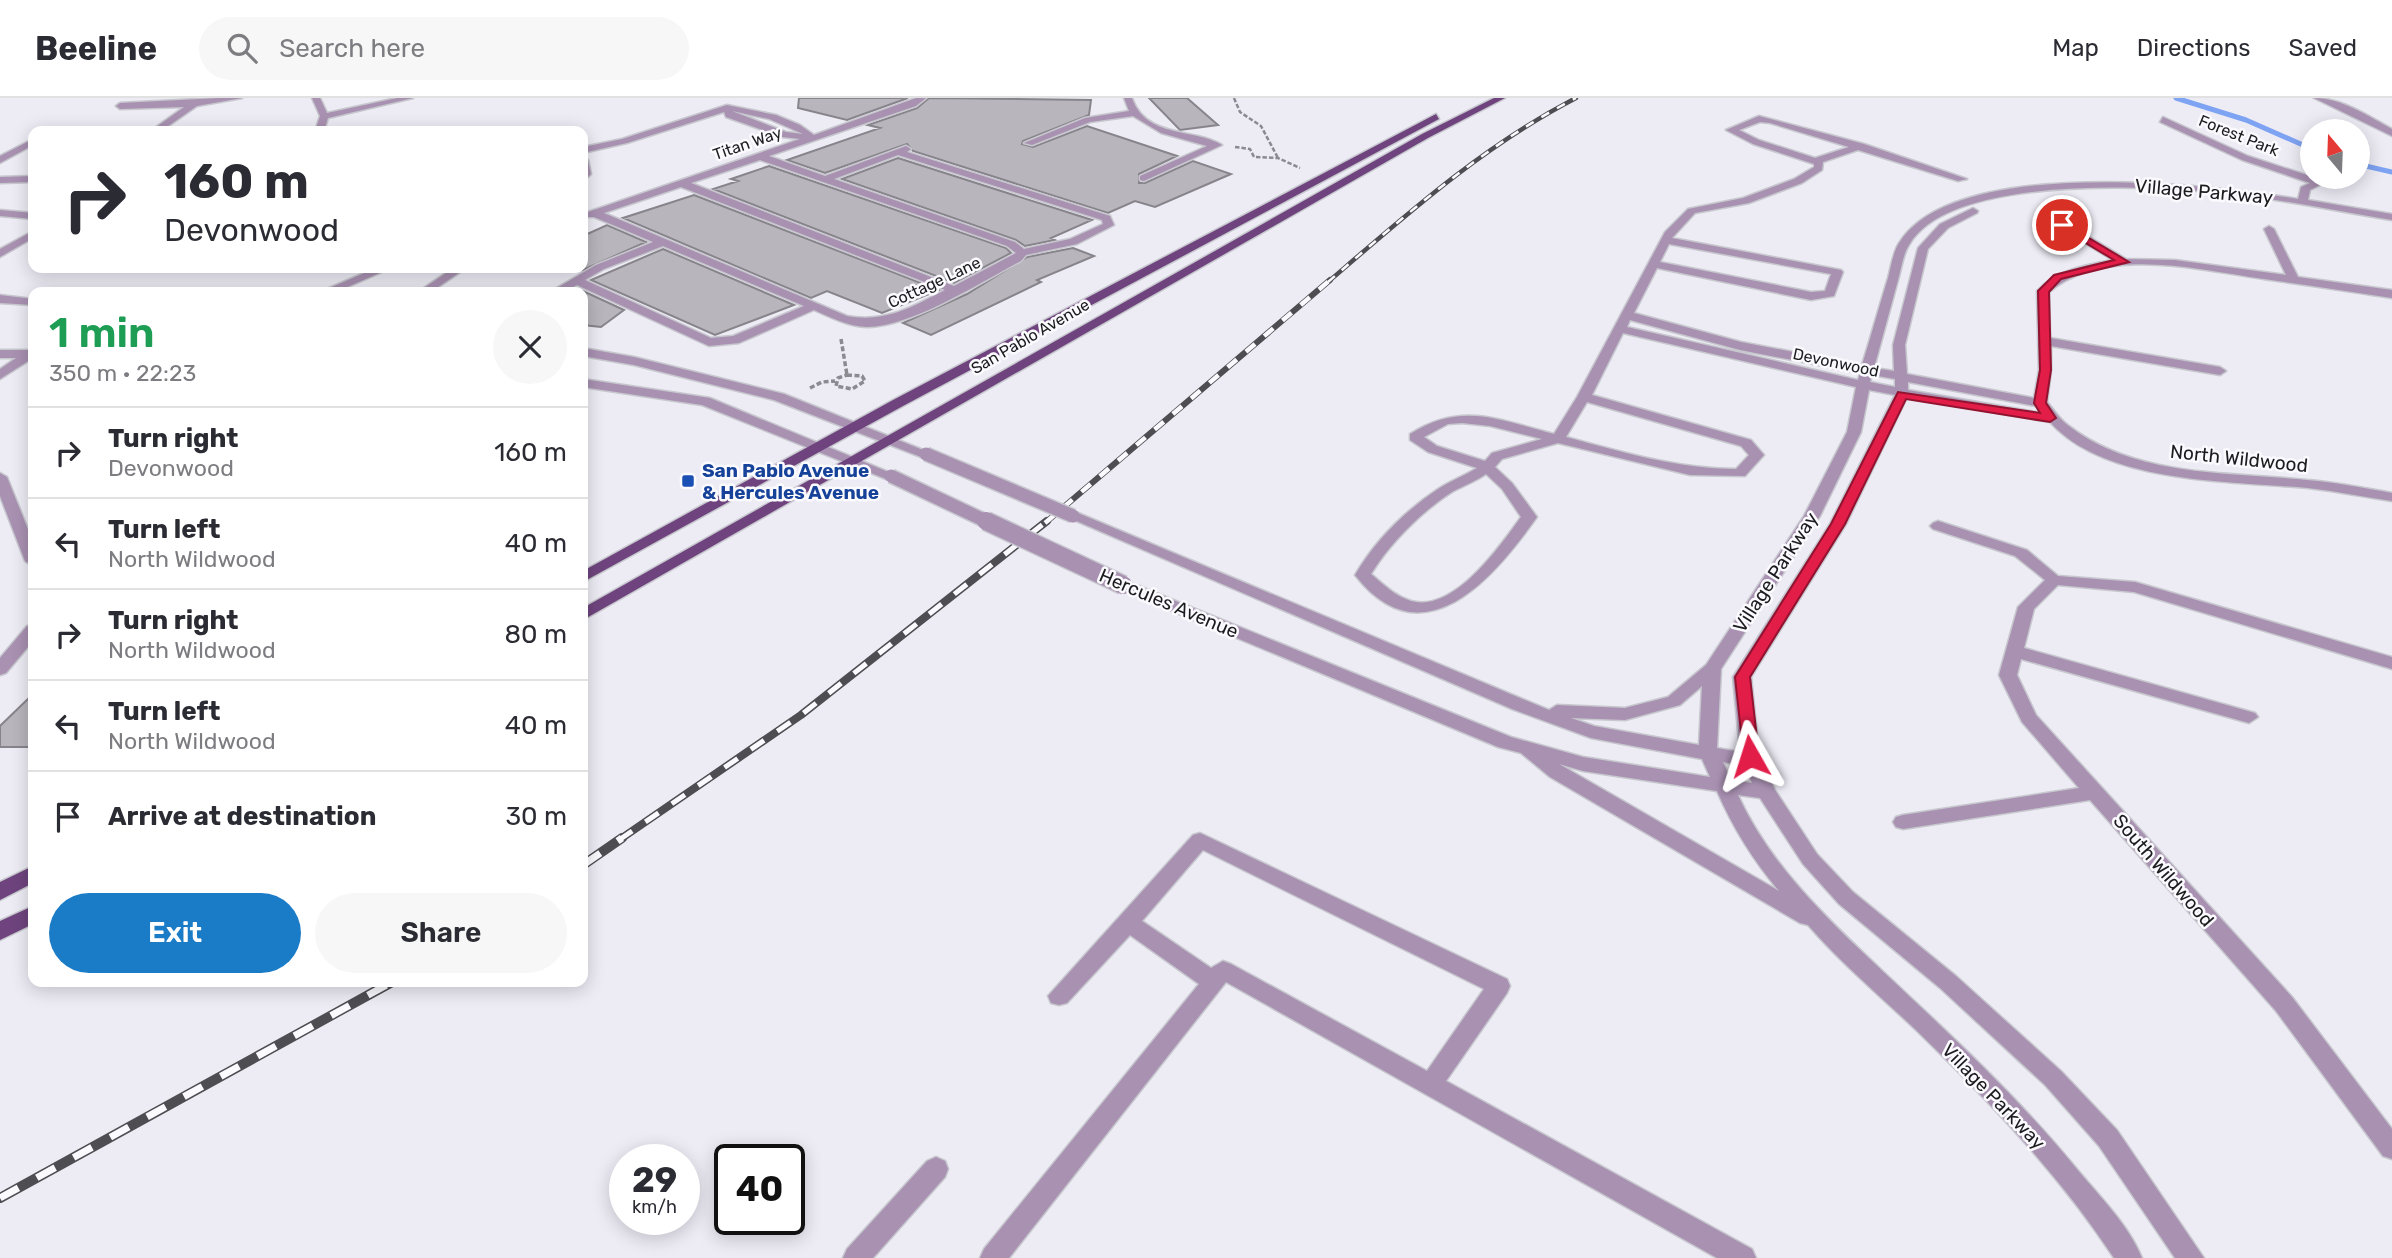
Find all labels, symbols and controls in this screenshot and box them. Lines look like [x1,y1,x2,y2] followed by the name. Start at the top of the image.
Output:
[199,17,689,80] search box
[35,29,157,68] text: Beeline
[223,29,261,67] icon: search
[279,33,425,64] text: Search here
[2052,34,2099,62] text: Map
[2137,34,2250,62] text: Directions
[2288,34,2357,62] text: Saved
[2196,111,2282,160] street label: Forest Park
[2300,119,2370,189] north arrow
[2300,119,2370,189] map controls
[710,123,784,164] street label: Titan Way
[164,152,309,210] text: 160 m
[49,154,140,245] icon: right
[2134,174,2274,209] street label: Village Parkway
[2032,195,2092,255] pin
[2043,206,2081,244] icon: arrive
[164,211,339,249] text: Devonwood
[885,253,984,312] street label: Cottage Lane
[968,295,1093,378] street label: San Pablo Avenue
[49,308,155,358] text: 1 min
[493,310,567,384] button: close
[1791,344,1881,381] street label: Devonwood
[49,359,196,387] text: 350 m · 22:23
[108,423,238,454] text: Turn right
[49,434,87,472] icon: right
[494,437,567,468] text: 160 m
[2169,440,2309,477] street label: North Wildwood
[108,454,234,482] text: Devonwood
[702,459,879,504] place label: San Pablo Avenue & Hercules Avenue
[680,473,696,489] marker: San Pablo Avenue & Hercules Avenue
[1728,508,1823,637] street label: Village Parkway
[108,514,220,545] text: Turn left
[49,525,87,563] icon: left
[505,528,567,559] text: 40 m
[108,545,276,573] text: North Wildwood
[1096,564,1242,643] street label: Hercules Avenue
[108,605,238,636] text: Turn right
[49,616,87,654] icon: right
[504,619,567,650] text: 80 m
[108,636,276,664] text: North Wildwood
[108,696,220,727] text: Turn left
[49,707,87,745] icon: left
[505,710,567,741] text: 40 m
[1713,719,1787,793] position arrow
[108,727,276,755] text: North Wildwood
[49,798,87,836] icon: arrive
[108,801,376,832] text: Arrive at destination
[505,801,567,832] text: 30 m
[2109,809,2219,931] street label: South Wildwood
[49,893,301,973] button: Exit
[315,893,567,973] button: Share
[1937,1039,2050,1154] street label: Village Parkway
[714,1144,805,1235] speed limit sign: 40
[632,1159,677,1201] text: 29
[632,1196,677,1218] text: km/h

